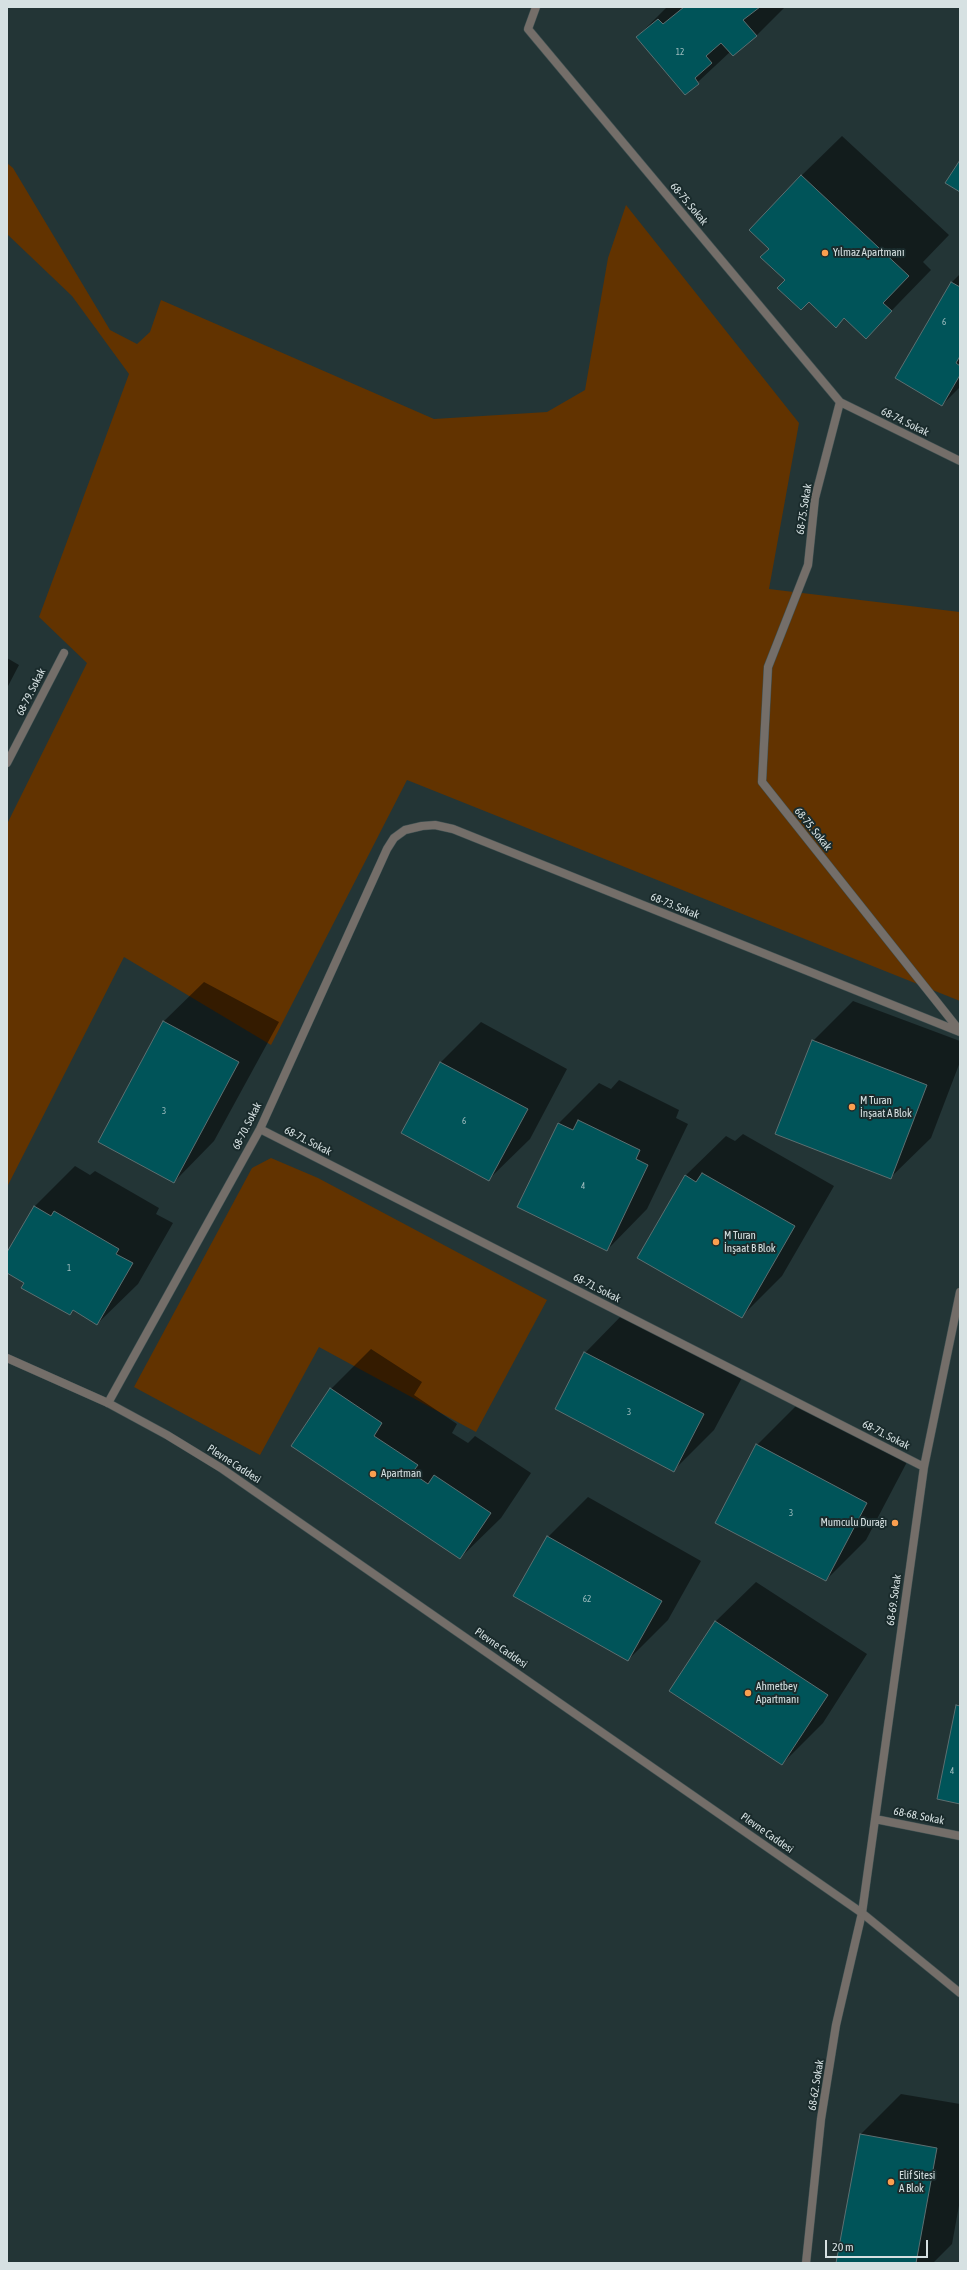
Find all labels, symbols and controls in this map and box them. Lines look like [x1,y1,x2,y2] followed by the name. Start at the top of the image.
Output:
[676,47,684,57] house number: 12
[667,180,711,228] street label: 68-75. Sokak
[833,246,904,260] place label: Yılmaz Apartmanı
[820,248,830,258] marker: Yılmaz Apartmanı
[942,317,946,327] house number: 6
[879,405,931,439] street label: 68-74. Sokak
[793,483,815,535] street label: 68-75. Sokak
[13,666,49,718] street label: 68-79. Sokak
[792,805,834,853] street label: 68-75. Sokak
[649,890,701,922] street label: 68-73. Sokak
[860,1094,912,1120] place label: M Turan İnşaat A Blok
[229,1100,265,1152] street label: 68-70. Sokak
[847,1102,857,1112] marker: M Turan İnşaat A Blok
[162,1106,166,1116] house number: 3
[462,1116,466,1126] house number: 6
[282,1123,334,1159] street label: 68-71. Sokak
[581,1181,585,1191] house number: 4
[724,1229,776,1255] place label: M Turan İnşaat B Blok
[711,1237,721,1247] marker: M Turan İnşaat B Blok
[67,1263,71,1273] house number: 1
[571,1270,623,1306] street label: 68-71. Sokak
[627,1407,631,1417] house number: 3
[860,1417,912,1453] street label: 68-71. Sokak
[205,1442,263,1486] street label: Plevne Caddesi
[381,1467,421,1481] place label: Apartman
[368,1469,378,1479] marker: Apartman
[789,1508,793,1518] house number: 3
[820,1516,887,1530] place label: Mumculu Durağı
[890,1518,900,1528] marker: Mumculu Durağı
[884,1574,904,1626] street label: 68-69. Sokak
[583,1594,591,1604] house number: 62
[472,1625,530,1671] street label: Plevne Caddesi
[756,1680,799,1706] place label: Ahmetbey Apartmanı
[743,1688,753,1698] marker: Ahmetbey Apartmanı
[950,1766,954,1776] house number: 4
[892,1805,946,1827] street label: 68-68. Sokak
[738,1810,796,1856] street label: Plevne Caddesi
[805,2059,827,2111] street label: 68-62. Sokak
[899,2169,935,2195] place label: Elif Sitesi A Blok
[886,2177,896,2187] marker: Elif Sitesi A Blok
[827,2232,930,2258] scale bar
[832,2240,854,2254] text: 20 m

